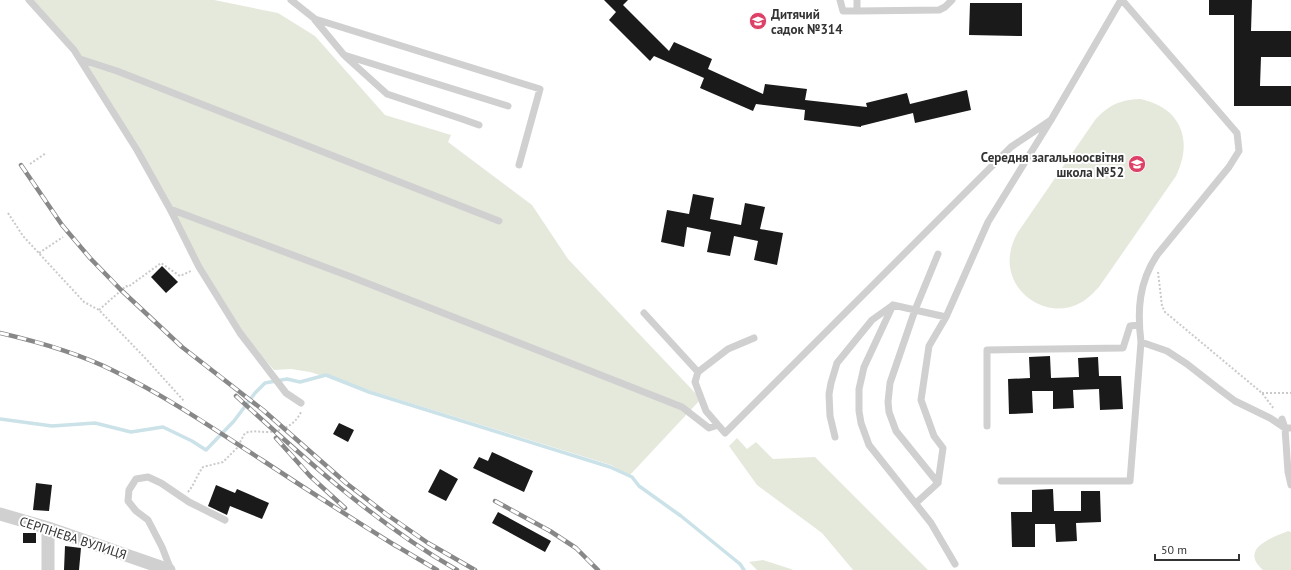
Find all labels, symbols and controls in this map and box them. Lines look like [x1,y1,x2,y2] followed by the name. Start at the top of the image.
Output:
[771,6,843,38] place label: Дитячий садок №314
[748,11,768,31] school or university icon: Дитячий садок №314
[981,149,1124,181] place label: Середня загальноосвітня школа №52
[1127,154,1147,174] school or university icon: Середня загальноосвітня школа №52
[17,513,129,563] street label: СЕРПНЕВА ВУЛИЦЯ
[1155,536,1239,562] scale bar
[1161,542,1187,557] text: 50 m

